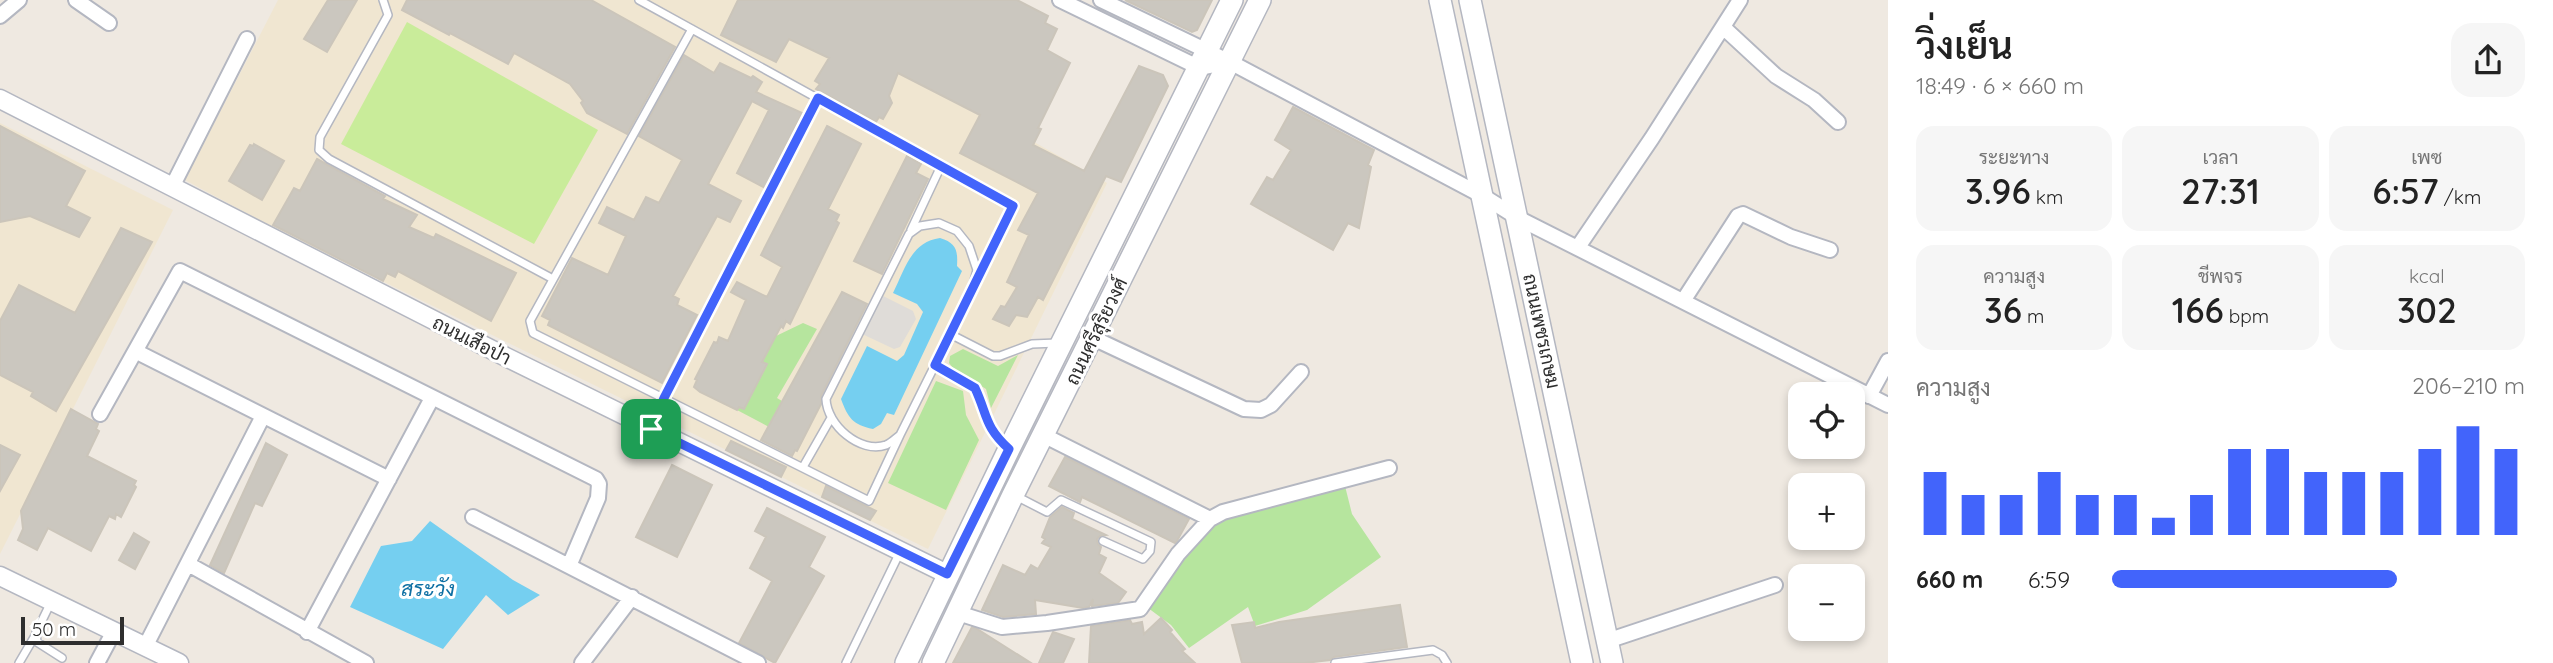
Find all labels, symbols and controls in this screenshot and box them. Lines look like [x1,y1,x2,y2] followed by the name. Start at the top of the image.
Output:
[1916,21,2013,69] text: วิ่งเย็น
[2451,23,2525,97] button: share
[1916,71,2084,100] text: 18:49 · 6 × 660 m
[1979,145,2050,169] text: ระยะทาง
[2203,145,2238,169] text: เวลา
[2411,145,2442,169] text: เพซ
[1965,169,2031,213] text: 3.96
[2181,169,2260,213] text: 27:31
[2372,169,2439,213] text: 6:57
[2031,185,2063,209] text: km
[2439,185,2481,209] text: /km
[1983,264,2045,288] text: ความสูง
[2198,264,2243,288] text: ชีพจร
[2409,264,2445,288] text: kcal
[1518,271,1566,391] street label: ถนนเพชรเกษม
[1060,273,1133,389] street label: ถนนศรีสุริยวงศ์
[1984,288,2022,332] text: 36
[2172,288,2224,332] text: 166
[2397,288,2457,332] text: 302
[2022,304,2044,328] text: m
[2224,304,2269,328] text: bpm
[429,310,515,370] street label: ถนนเสือป่า
[2412,371,2525,400] text: 206–210 m
[1916,373,1991,402] text: ความสูง
[1788,382,1865,641] map controls
[1788,382,1865,459] button: locate
[621,399,681,459] pin
[632,410,670,448] icon: arrive
[1788,473,1865,550] button: +
[1788,564,1865,641] button: −
[1916,565,1983,594] text: 660 m
[2028,565,2070,594] text: 6:59
[401,575,455,601] water label: สระวัง
[21,614,124,646] scale bar
[32,617,76,641] text: 50 m

